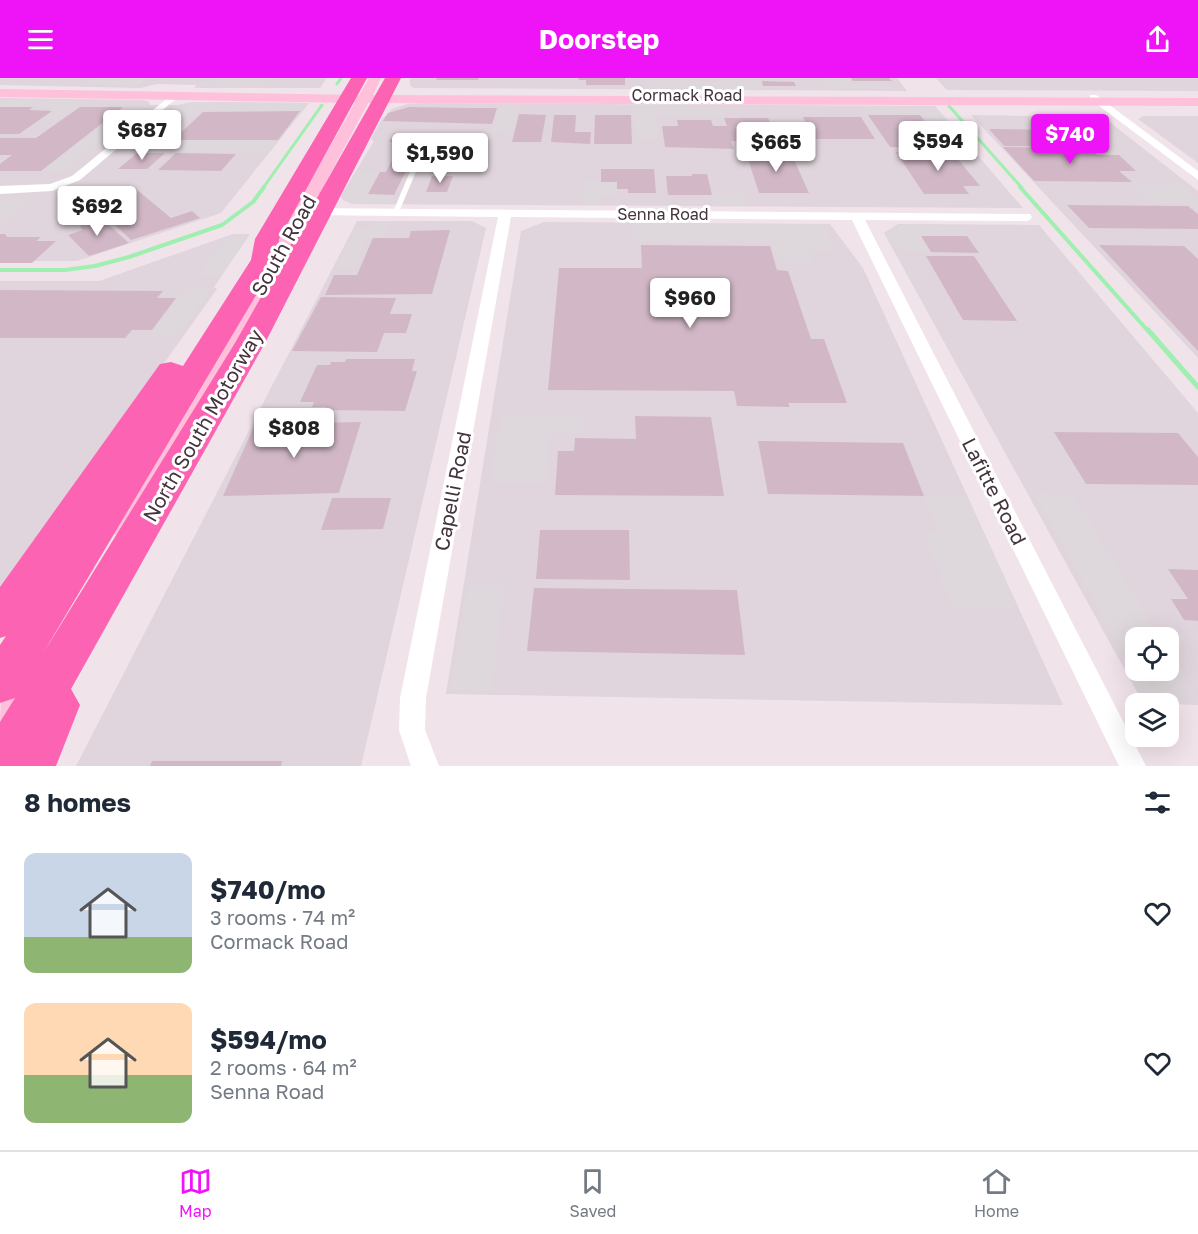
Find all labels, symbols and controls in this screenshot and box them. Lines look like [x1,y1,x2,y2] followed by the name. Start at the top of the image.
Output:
[24,23,57,56] icon: menu
[539,23,659,55] text: Doorstep
[1141,23,1174,56] icon: share
[632,85,742,105] street label: Cormack Road
[106,110,178,161] pin: $687
[1034,114,1106,165] pin: $740
[117,117,167,141] text: $687
[902,121,974,172] pin: $594
[1045,121,1095,145] text: $740
[740,122,812,173] pin: $665
[913,128,963,152] text: $594
[751,129,802,153] text: $665
[391,133,489,184] pin: $1,590
[406,140,474,164] text: $1,590
[61,186,133,237] pin: $692
[246,191,320,299] street label: South Road
[72,193,123,217] text: $692
[617,204,709,224] street label: Senna Road
[654,278,726,329] pin: $960
[664,285,716,309] text: $960
[137,325,267,525] street label: North South Motorway
[258,408,330,459] pin: $808
[268,415,320,439] text: $808
[429,429,475,553] street label: Capelli Road
[958,433,1032,549] street label: Lafitte Road
[1125,627,1179,747] map controls
[1125,627,1179,681] button: locate
[1125,693,1179,747] button: layers
[1141,786,1174,819] icon: filters
[24,787,131,818] text: 8 homes
[210,874,326,905] text: $740/mo
[72,877,144,949] icon: home
[1141,897,1174,930] icon: heart
[210,905,355,929] text: 3 rooms · 74 m²
[210,929,349,953] text: Cormack Road
[210,1024,327,1055] text: $594/mo
[72,1027,144,1099] icon: home
[1141,1047,1174,1080] icon: heart
[210,1055,357,1079] text: 2 rooms · 64 m²
[210,1079,324,1103] text: Senna Road
[179,1165,212,1221] tab: Map
[570,1165,616,1221] tab: Saved
[974,1165,1019,1221] tab: Home

